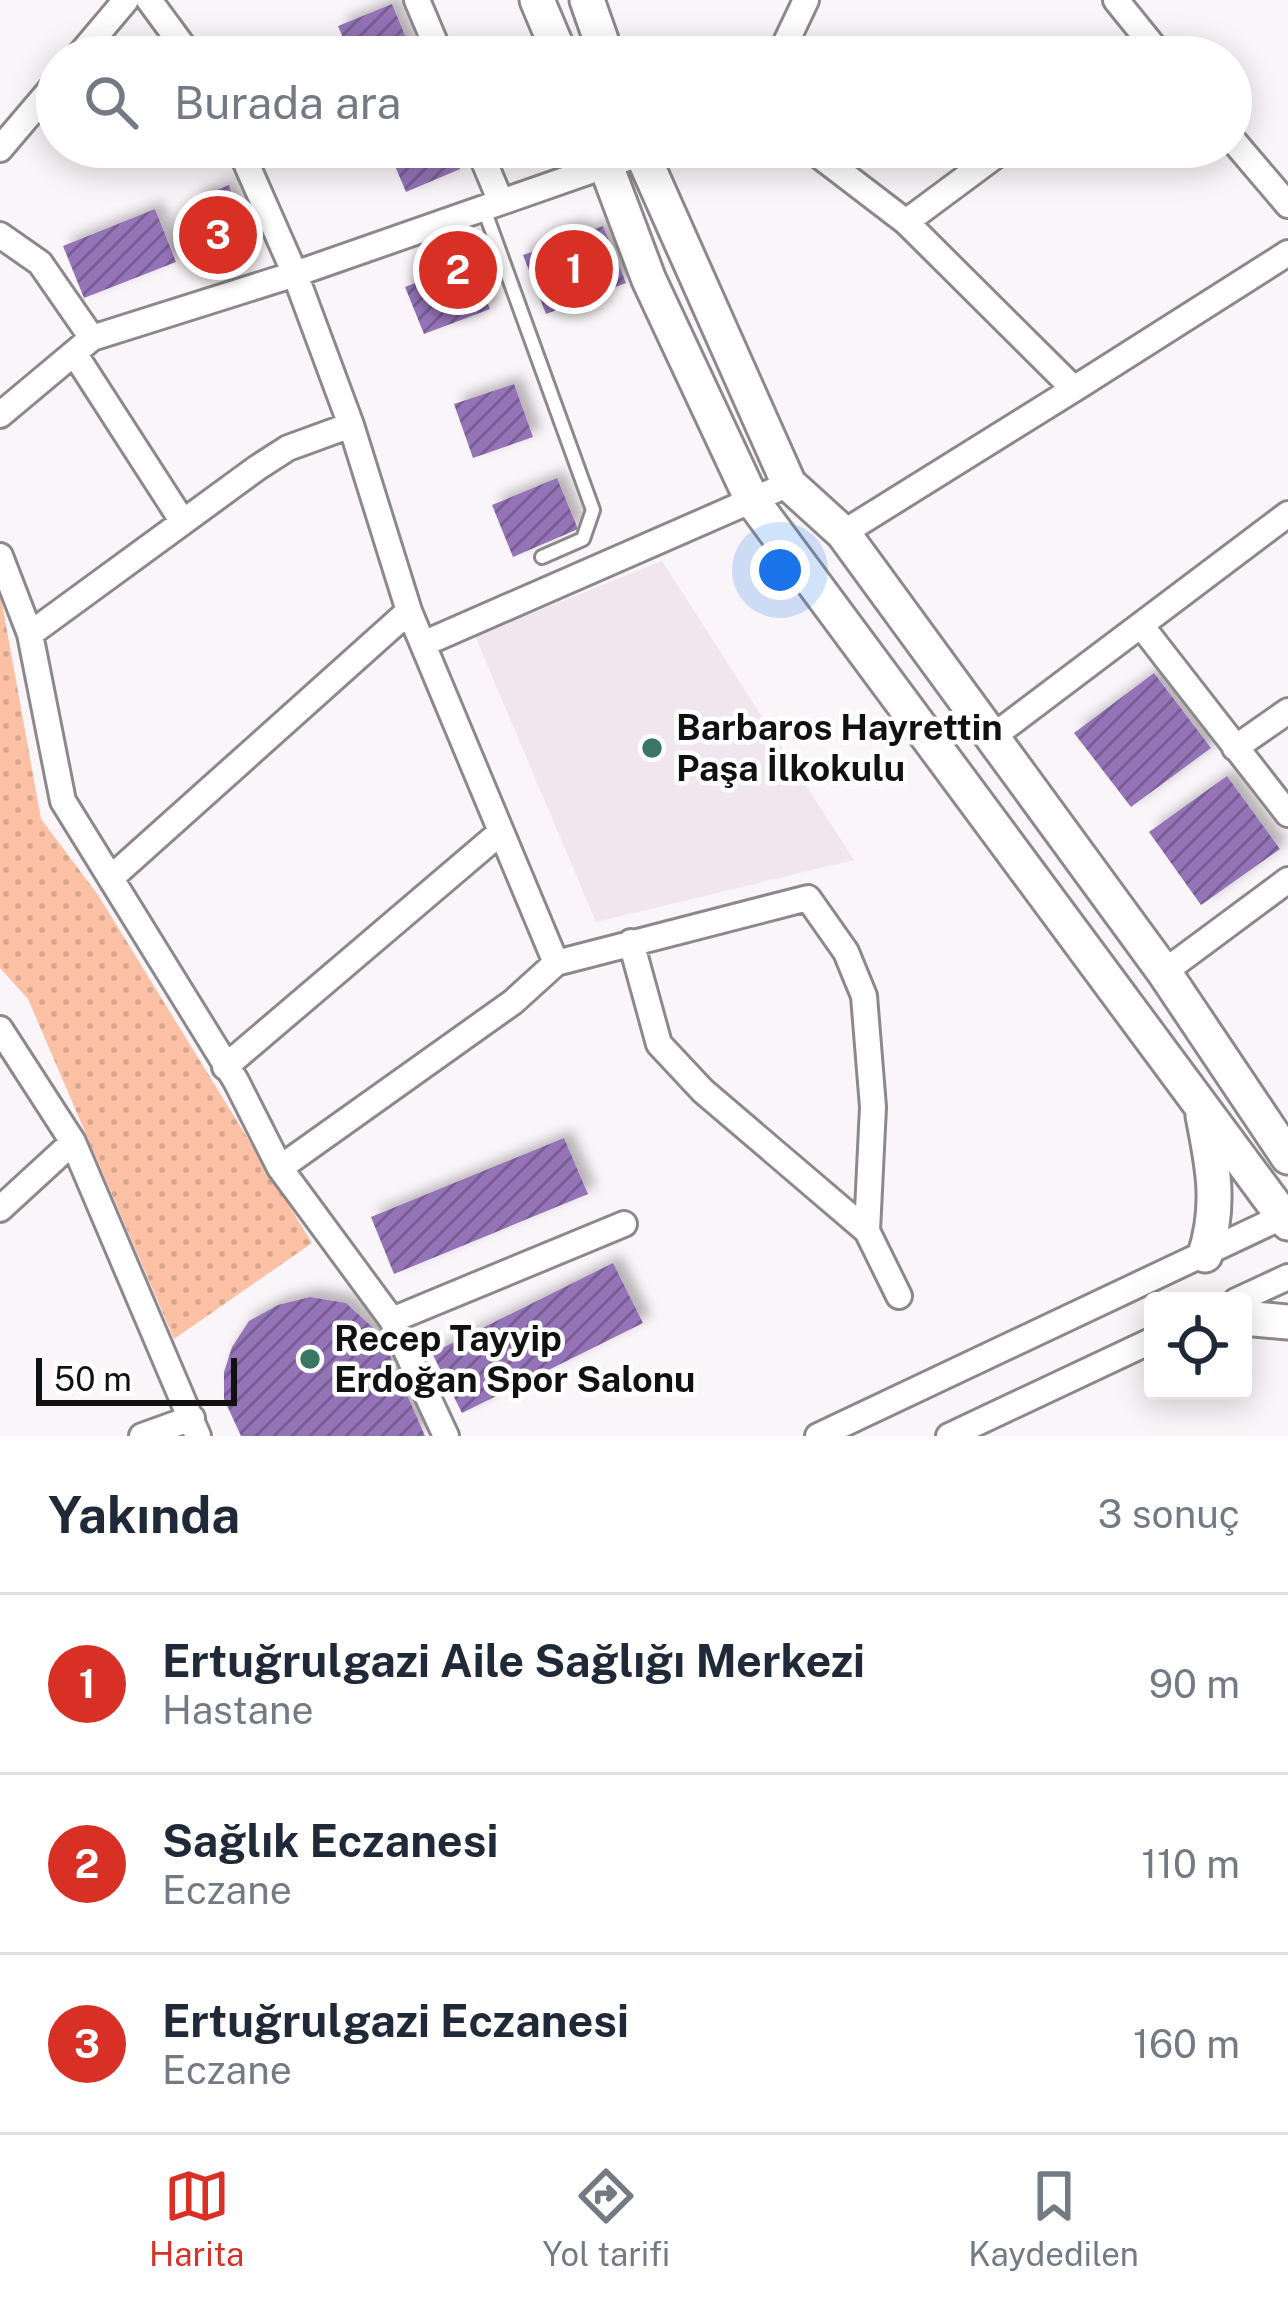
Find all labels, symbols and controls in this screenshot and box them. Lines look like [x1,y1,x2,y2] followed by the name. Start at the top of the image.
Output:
[36,36,1252,168] search box
[78,69,144,135] icon: search
[174,76,401,129] text: Burada ara
[179,190,257,280] pin: 3
[535,224,613,314] pin: 1
[419,225,497,315] pin: 2
[750,540,810,600] your location
[676,706,1003,789] place label: Barbaros Hayrettin Paşa İlkokulu
[639,735,665,761] marker: Barbaros Hayrettin Paşa İlkokulu
[1144,1292,1252,1400] map controls
[1144,1292,1252,1400] button: locate
[334,1317,695,1400] place label: Recep Tayyip Erdoğan Spor Salonu
[297,1346,323,1372] marker: Recep Tayyip Erdoğan Spor Salonu
[36,1352,237,1405] scale bar
[54,1360,132,1398] text: 50 m
[48,1485,240,1544] text: Yakında
[1098,1491,1240,1537] text: 3 sonuç
[162,1634,865,1687] text: Ertuğrulgazi Aile Sağlığı Merkezi
[79,1661,95,1707] text: 1
[1149,1661,1240,1707] text: 90 m
[162,1687,314,1733] text: Hastane
[162,1814,498,1867] text: Sağlık Eczanesi
[75,1841,99,1887] text: 2
[1141,1841,1240,1887] text: 110 m
[162,1867,292,1913] text: Eczane
[162,1994,629,2047] text: Ertuğrulgazi Eczanesi
[74,2021,100,2067] text: 3
[1133,2021,1240,2067] text: 160 m
[162,2047,292,2093] text: Eczane
[149,2163,244,2273] tab: Harita
[543,2163,670,2273] tab: Yol tarifi
[968,2163,1139,2273] tab: Kaydedilen

